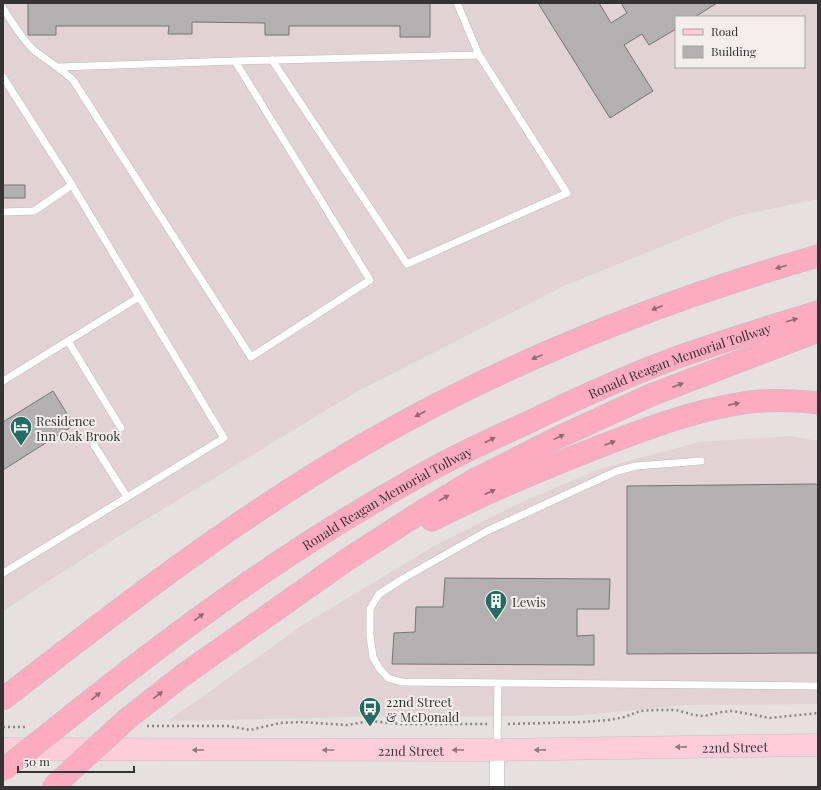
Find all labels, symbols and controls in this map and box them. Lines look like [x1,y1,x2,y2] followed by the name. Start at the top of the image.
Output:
[675,16,805,68] legend
[711,23,738,39] text: Road
[711,43,757,59] text: Building
[774,264,786,270] one-way arrow
[651,306,663,312] one-way arrow
[786,317,798,323] one-way arrow
[585,318,773,402] street label: Ronald Reagan Memorial Tollway
[530,354,542,360] one-way arrow
[672,381,684,387] one-way arrow
[728,401,740,407] one-way arrow
[414,410,426,417] one-way arrow
[36,412,121,444] place label: Residence Inn Oak Brook
[8,414,34,447] hotel icon: Residence Inn Oak Brook
[553,434,565,440] one-way arrow
[484,437,495,443] one-way arrow
[604,439,616,445] one-way arrow
[298,441,475,553] street label: Ronald Reagan Memorial Tollway
[484,489,495,495] one-way arrow
[438,494,450,501] one-way arrow
[483,588,509,621] building icon: Lewis
[512,593,546,610] place label: Lewis
[194,612,205,621] one-way arrow
[91,691,102,700] one-way arrow
[152,691,163,700] one-way arrow
[386,693,460,725] place label: 22nd Street & McDonald
[357,695,383,728] bus stop icon: 22nd Street & McDonald
[702,737,768,755] street label: 22nd Street
[378,741,444,758] street label: 22nd Street
[674,744,687,750] one-way arrow
[191,747,204,753] one-way arrow
[321,747,334,753] one-way arrow
[451,747,464,753] one-way arrow
[533,747,546,753] one-way arrow
[18,748,134,774] scale bar
[24,753,50,769] text: 50 m

